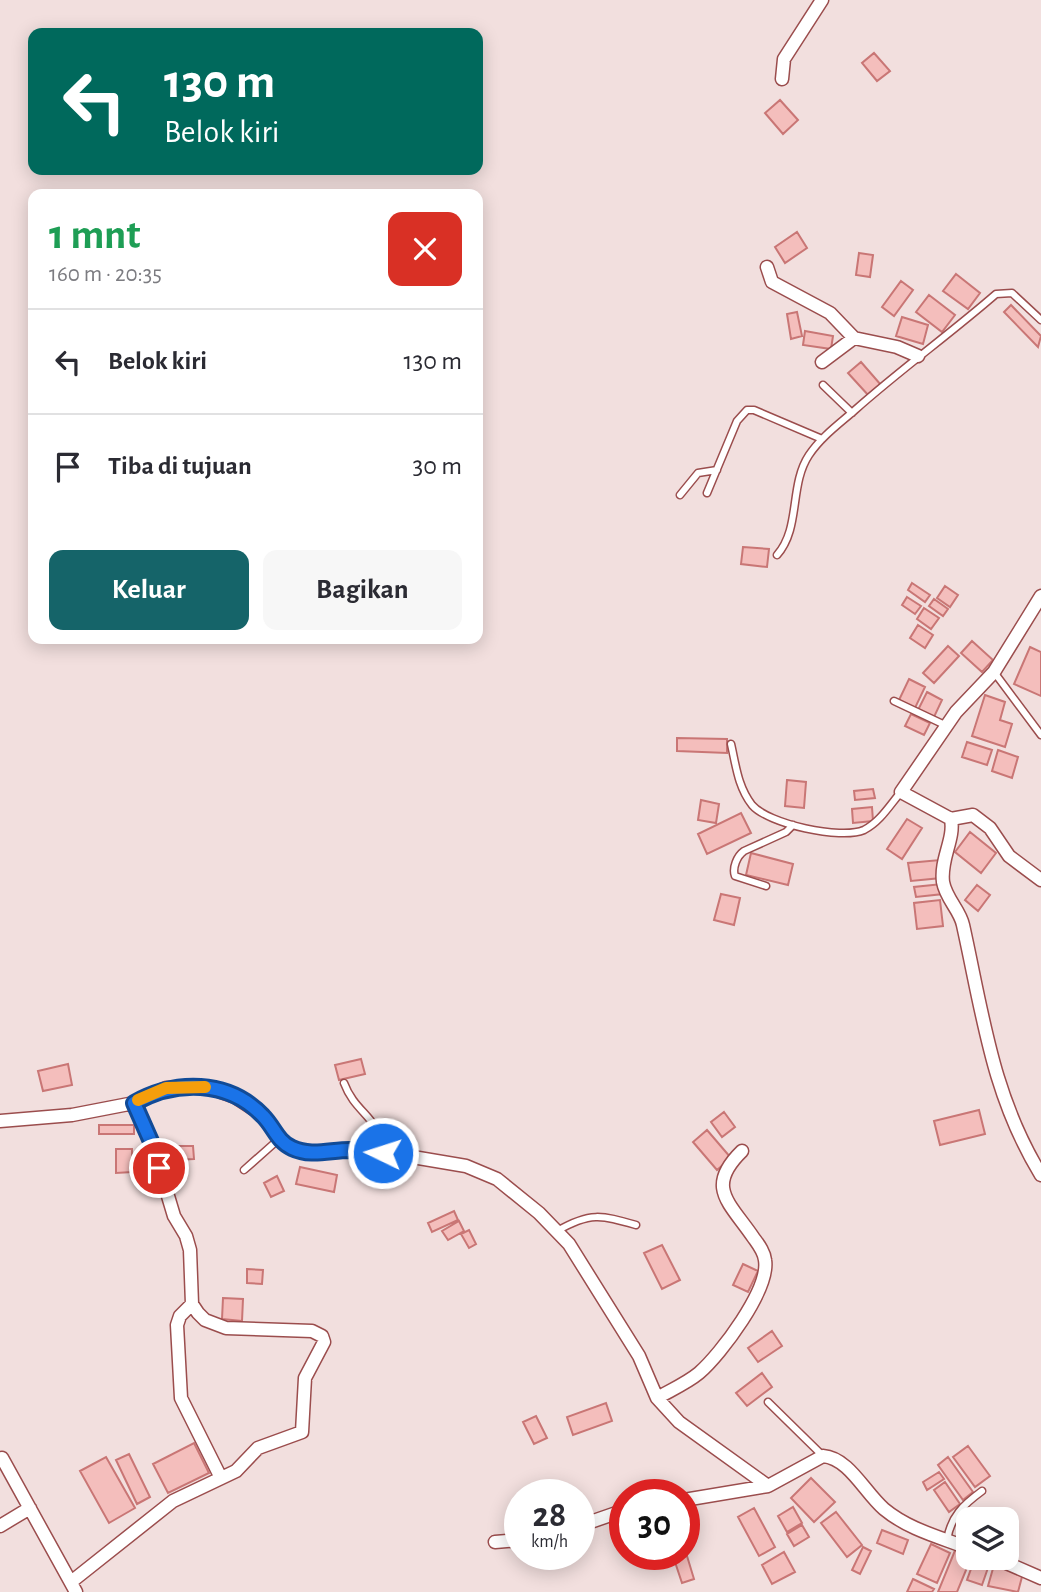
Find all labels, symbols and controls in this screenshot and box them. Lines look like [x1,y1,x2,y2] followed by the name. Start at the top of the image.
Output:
[49,56,140,147] icon: left
[164,58,275,107] text: 130 m
[164,116,280,148] text: Belok kiri
[388,212,462,286] button: close
[49,214,141,256] text: 1 mnt
[49,263,162,286] text: 160 m · 20:35
[49,343,87,381] icon: left
[108,348,207,374] text: Belok kiri
[404,348,462,374] text: 130 m
[49,448,87,486] icon: arrive
[108,453,252,479] text: Tiba di tujuan
[412,453,462,479] text: 30 m
[49,550,249,630] button: Keluar
[263,550,462,630] button: Bagikan
[346,1116,420,1190] position arrow
[129,1138,189,1198] pin
[140,1149,178,1187] icon: arrive
[609,1479,700,1570] speed limit sign: 30
[533,1498,566,1533] text: 28
[956,1507,1019,1570] map controls
[956,1507,1019,1570] button: layers
[531,1533,568,1551] text: km/h

